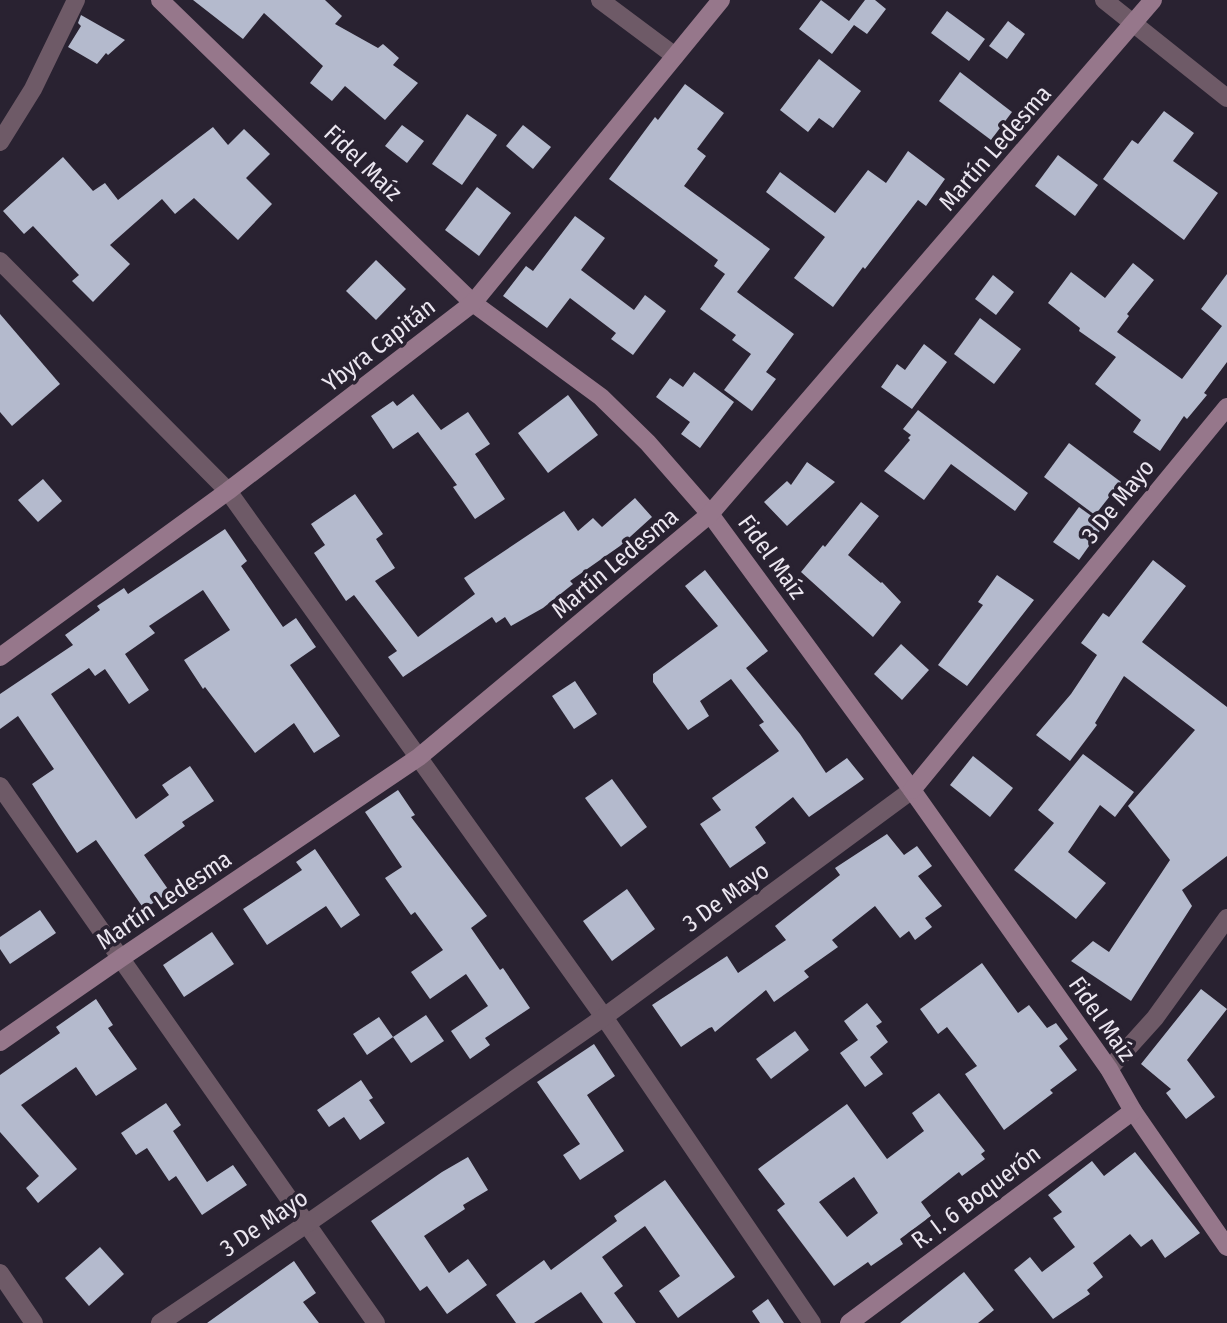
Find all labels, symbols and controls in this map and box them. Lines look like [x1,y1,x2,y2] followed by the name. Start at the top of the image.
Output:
[933,80,1057,216] street label: Martín Ledesma
[318,119,408,207] street label: Fidel Maíz
[317,292,441,398] street label: Ybyra Capitán
[1076,453,1160,549] street label: 3 De Mayo
[546,502,684,624] street label: Martín Ledesma
[732,510,812,604] street label: Fidel Maíz
[91,845,237,955] street label: Martín Ledesma
[677,856,775,938] street label: 3 De Mayo
[1063,971,1141,1067] street label: Fidel Maíz
[906,1139,1046,1255] street label: R. I. 6 Boquerón
[215,1184,313,1262] street label: 3 De Mayo

